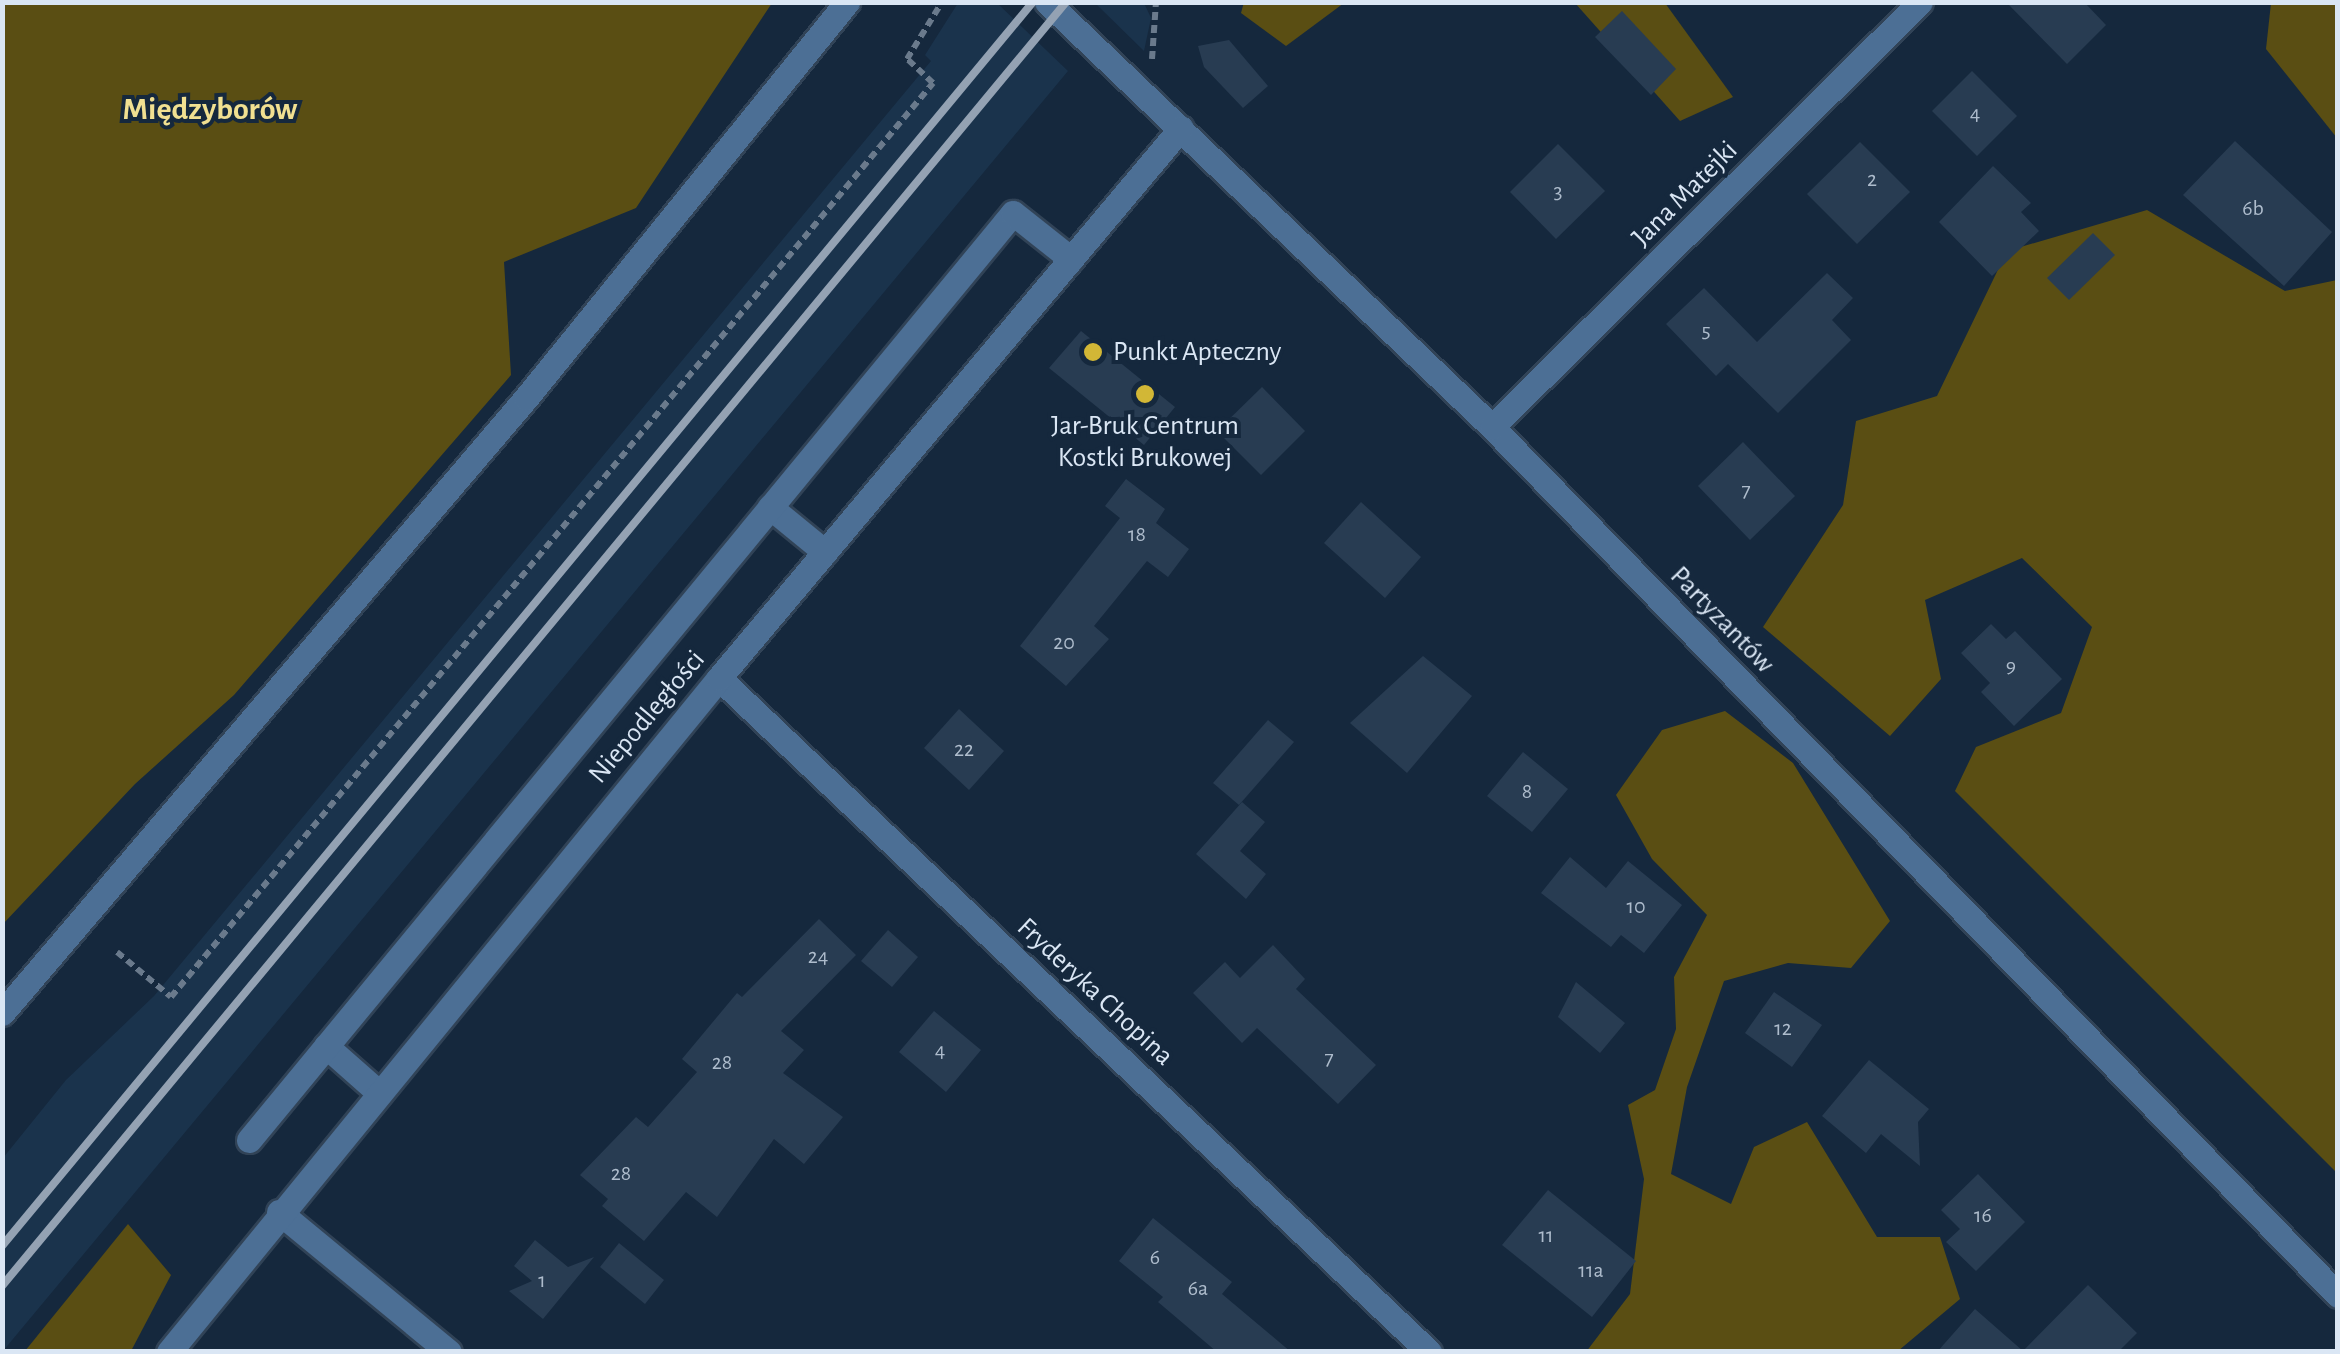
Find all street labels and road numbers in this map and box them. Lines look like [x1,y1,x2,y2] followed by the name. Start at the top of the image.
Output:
[1625,134,1745,254] street label: Jana Matejki
[1663,559,1781,681] street label: Partyzantów
[582,644,712,790] street label: Niepodległości
[1010,911,1180,1073] street label: Fryderyka Chopina

